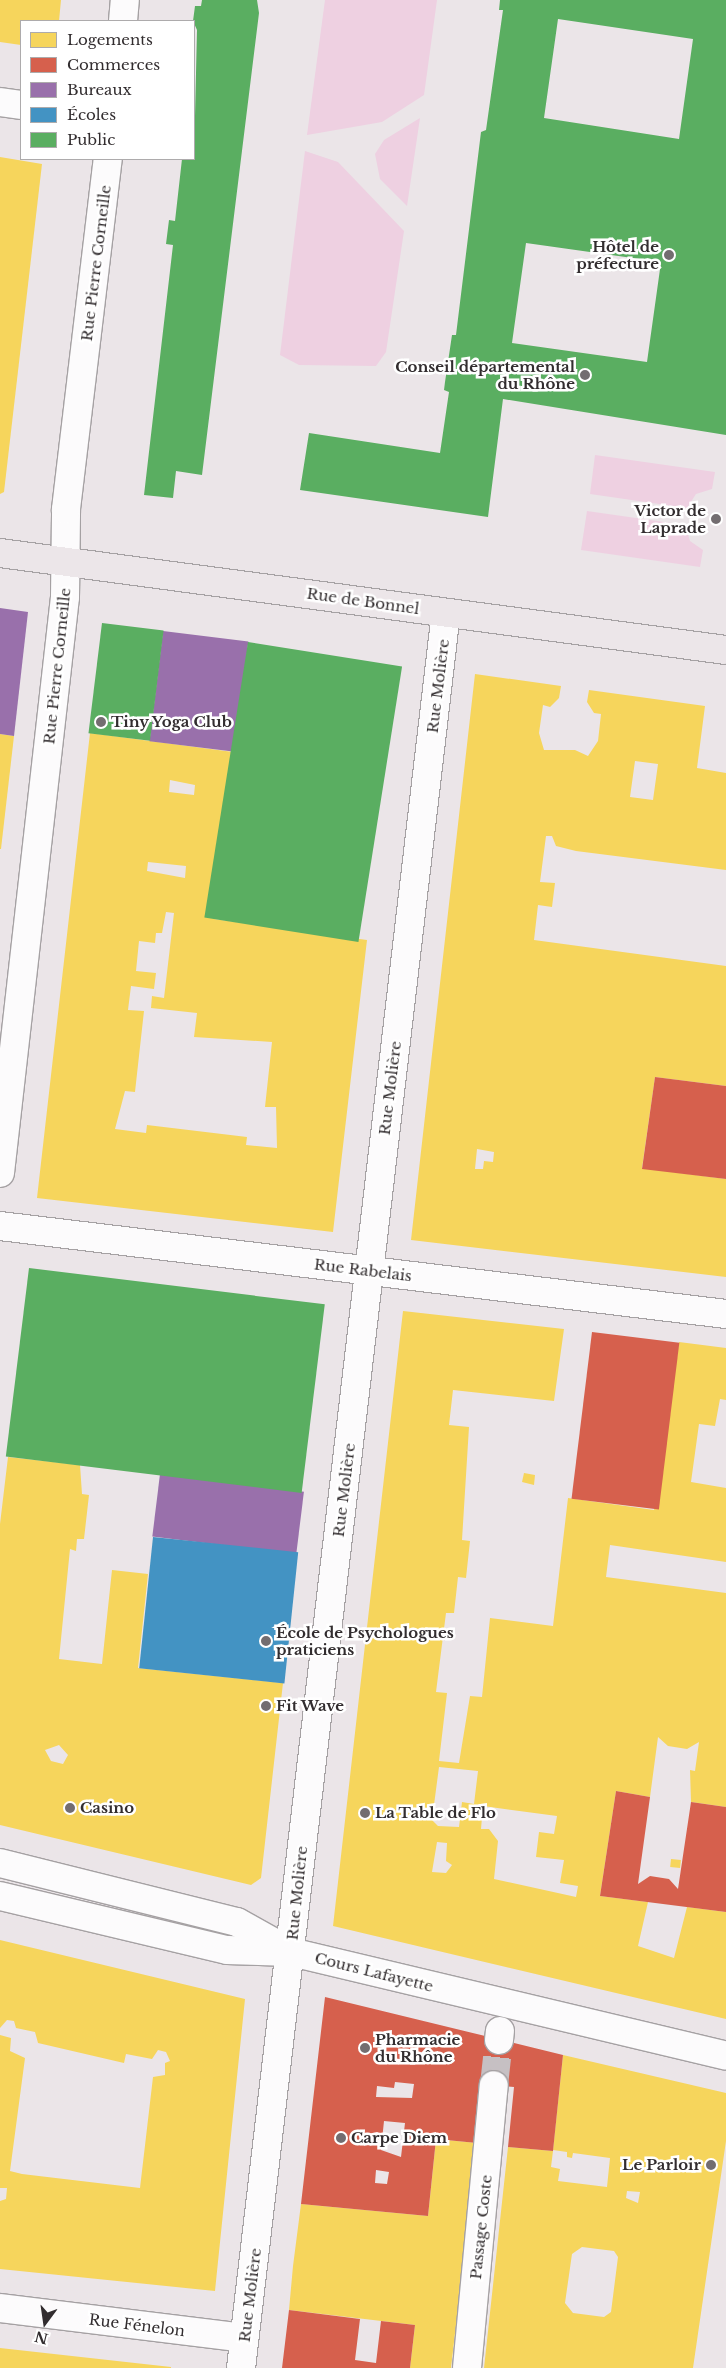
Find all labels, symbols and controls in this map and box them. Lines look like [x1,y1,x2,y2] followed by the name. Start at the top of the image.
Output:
[20,20,195,160] legend
[67,30,153,49] text: Logements
[67,55,160,74] text: Commerces
[67,80,132,99] text: Bureaux
[67,105,116,124] text: Écoles
[67,130,115,149] text: Public
[77,184,115,342] street label: Rue Pierre Corneille
[576,237,659,272] place label: Hôtel de préfecture
[663,249,675,261] marker: Hôtel de préfecture
[395,357,575,392] place label: Conseil départemental du Rhône
[579,369,591,381] marker: Conseil départemental du Rhône
[634,501,706,536] place label: Victor de Laprade
[710,513,722,525] marker: Victor de Laprade
[306,584,420,618] street label: Rue de Bonnel
[40,587,74,745] street label: Rue Pierre Corneille
[423,638,453,734] street label: Rue Molière
[111,713,233,731] place label: Tiny Yoga Club
[95,716,107,728] marker: Tiny Yoga Club
[375,1040,405,1136] street label: Rue Molière
[313,1255,413,1285] street label: Rue Rabelais
[329,1442,359,1538] street label: Rue Molière
[276,1623,454,1658] place label: École de Psychologues praticiens
[260,1635,272,1647] marker: École de Psychologues praticiens
[276,1697,345,1715] place label: Fit Wave
[260,1700,272,1712] marker: Fit Wave
[80,1799,134,1817] place label: Casino
[64,1802,76,1814] marker: Casino
[375,1804,496,1822] place label: La Table de Flo
[359,1807,371,1819] marker: La Table de Flo
[283,1845,311,1941] street label: Rue Molière
[313,1949,435,1995] street label: Cours Lafayette
[375,2030,460,2065] place label: Pharmacie du Rhône
[359,2042,371,2054] marker: Pharmacie du Rhône
[351,2129,447,2147] place label: Carpe Diem
[335,2132,347,2144] marker: Carpe Diem
[622,2156,701,2174] place label: Le Parloir
[705,2159,717,2171] marker: Le Parloir
[467,2174,495,2280] street label: Passage Coste
[235,2247,265,2343] street label: Rue Molière
[20,2298,70,2348] north arrow
[88,2310,186,2340] street label: Rue Fénelon
[33,2327,50,2348] text: N

